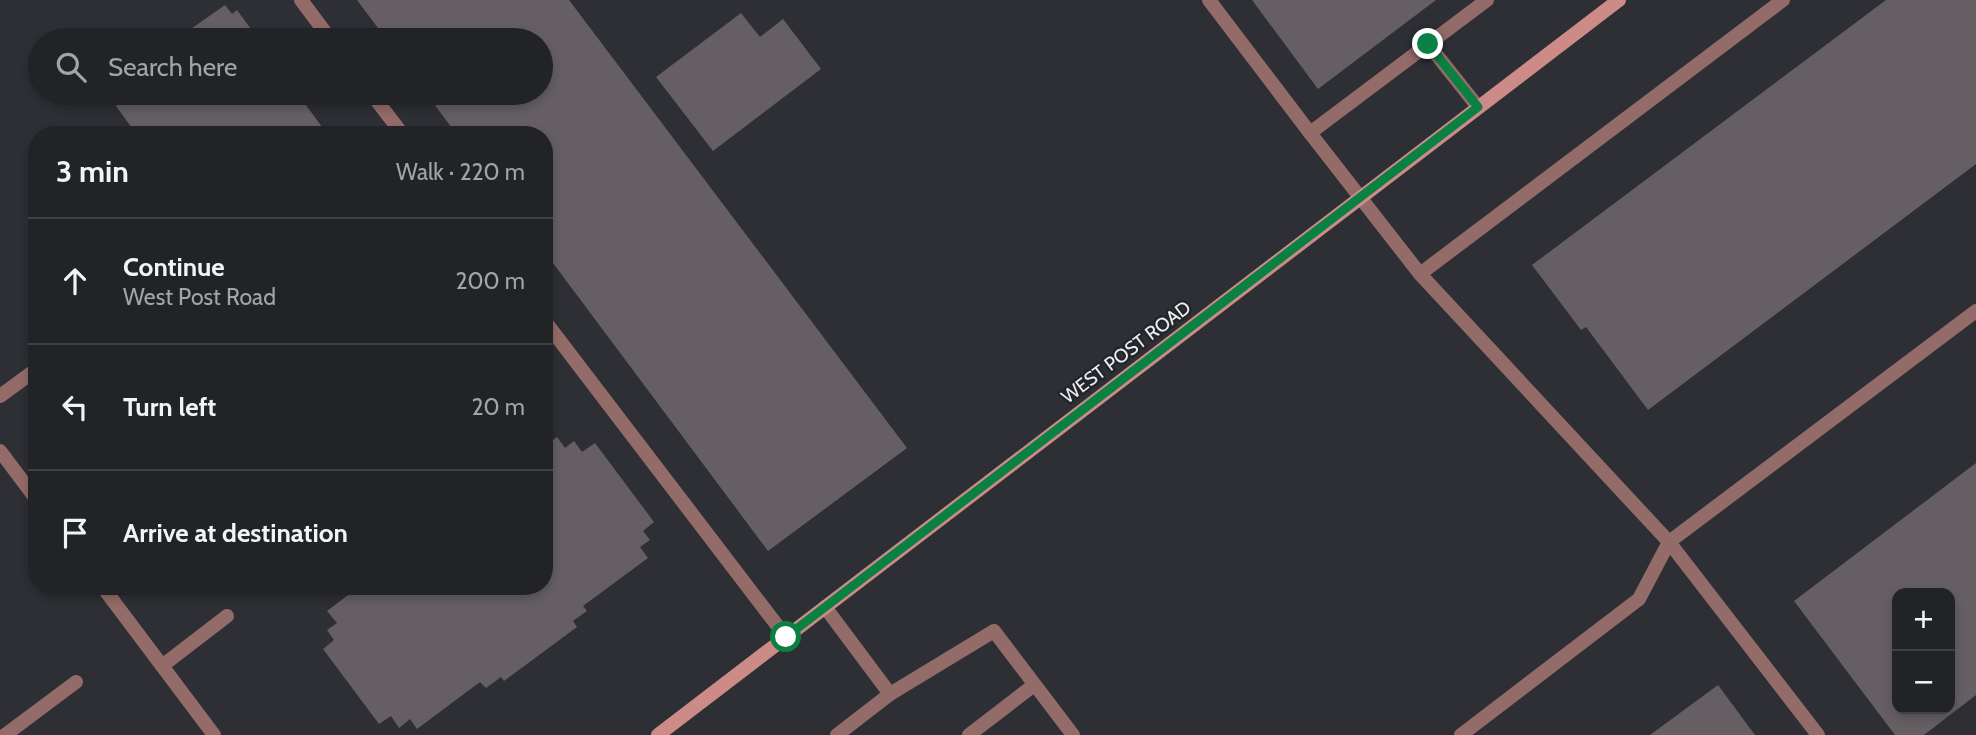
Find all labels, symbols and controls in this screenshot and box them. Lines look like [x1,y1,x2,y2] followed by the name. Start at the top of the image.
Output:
[28,28,553,105] search box
[1412,28,1443,59] route end
[52,48,90,86] icon: search
[108,51,237,83] text: Search here
[56,153,129,190] text: 3 min
[396,158,525,186] text: Walk · 220 m
[123,251,225,283] text: Continue
[56,262,94,300] icon: ahead
[455,267,525,295] text: 200 m
[123,283,276,311] text: West Post Road
[1057,296,1196,408] street label: WEST POST ROAD
[56,388,94,426] icon: left
[123,391,216,423] text: Turn left
[472,393,525,421] text: 20 m
[56,514,94,552] icon: arrive
[123,517,348,549] text: Arrive at destination
[1892,588,1955,714] map controls
[1892,588,1955,651] button: +
[770,621,801,652] route start
[1892,651,1955,714] button: −

